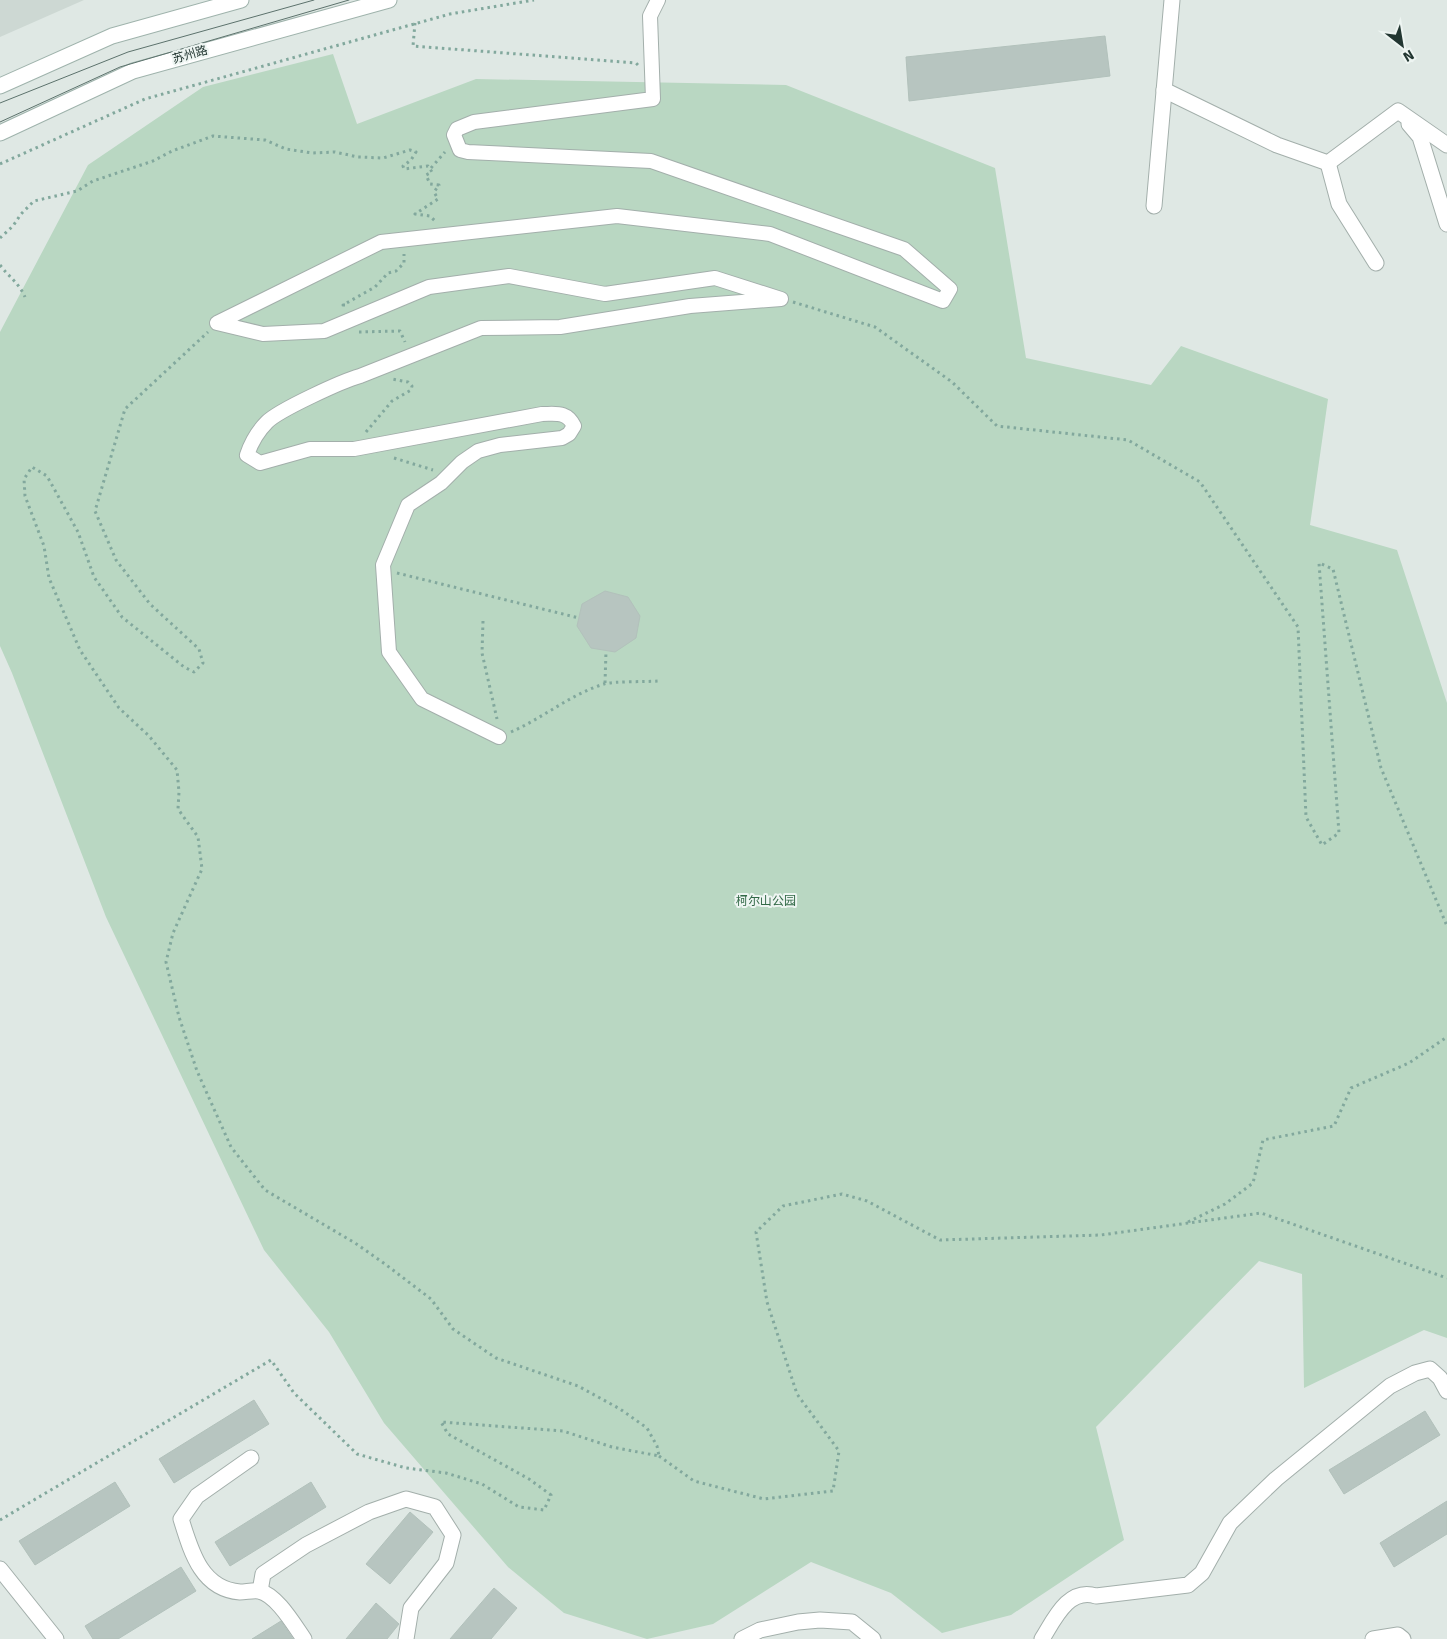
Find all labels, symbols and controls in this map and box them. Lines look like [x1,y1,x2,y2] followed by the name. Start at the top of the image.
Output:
[1377,20,1427,70] north arrow
[171,43,209,67] street label: 苏州路
[1400,46,1417,66] text: N
[736,894,796,909] park label: 柯尔山公园

